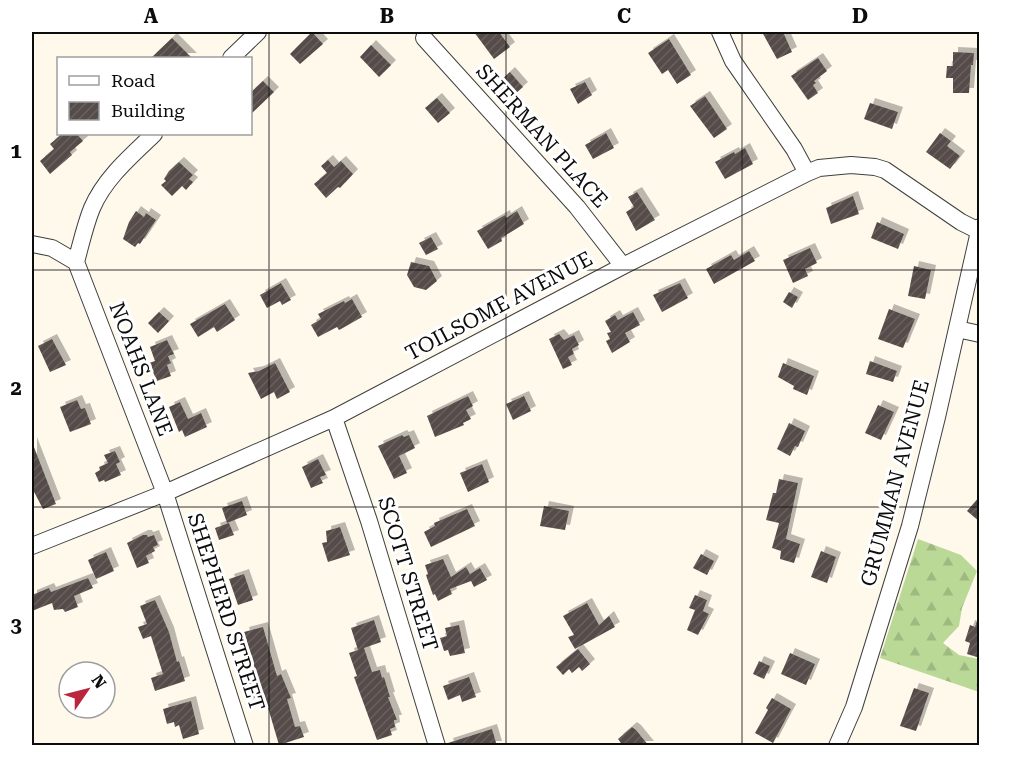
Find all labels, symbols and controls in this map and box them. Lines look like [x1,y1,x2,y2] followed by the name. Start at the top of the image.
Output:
[144,4,159,28] text: A
[380,4,394,28] text: B
[617,4,631,28] text: C
[852,4,868,28] text: D
[57,57,252,135] legend
[471,59,613,213] street label: SHERMAN PLACE
[111,70,156,91] text: Road
[111,100,185,121] text: Building
[10,139,22,163] text: 1
[401,247,597,365] street label: TOILSOME AVENUE
[104,299,178,439] street label: NOAHS LANE
[10,376,22,400] text: 2
[856,377,934,589] street label: GRUMMAN AVENUE
[373,494,443,654] street label: SCOTT STREET
[183,510,269,714] street label: SHEPHERD STREET
[10,613,22,637] text: 3
[57,660,117,720] north arrow
[88,671,110,692] text: N

